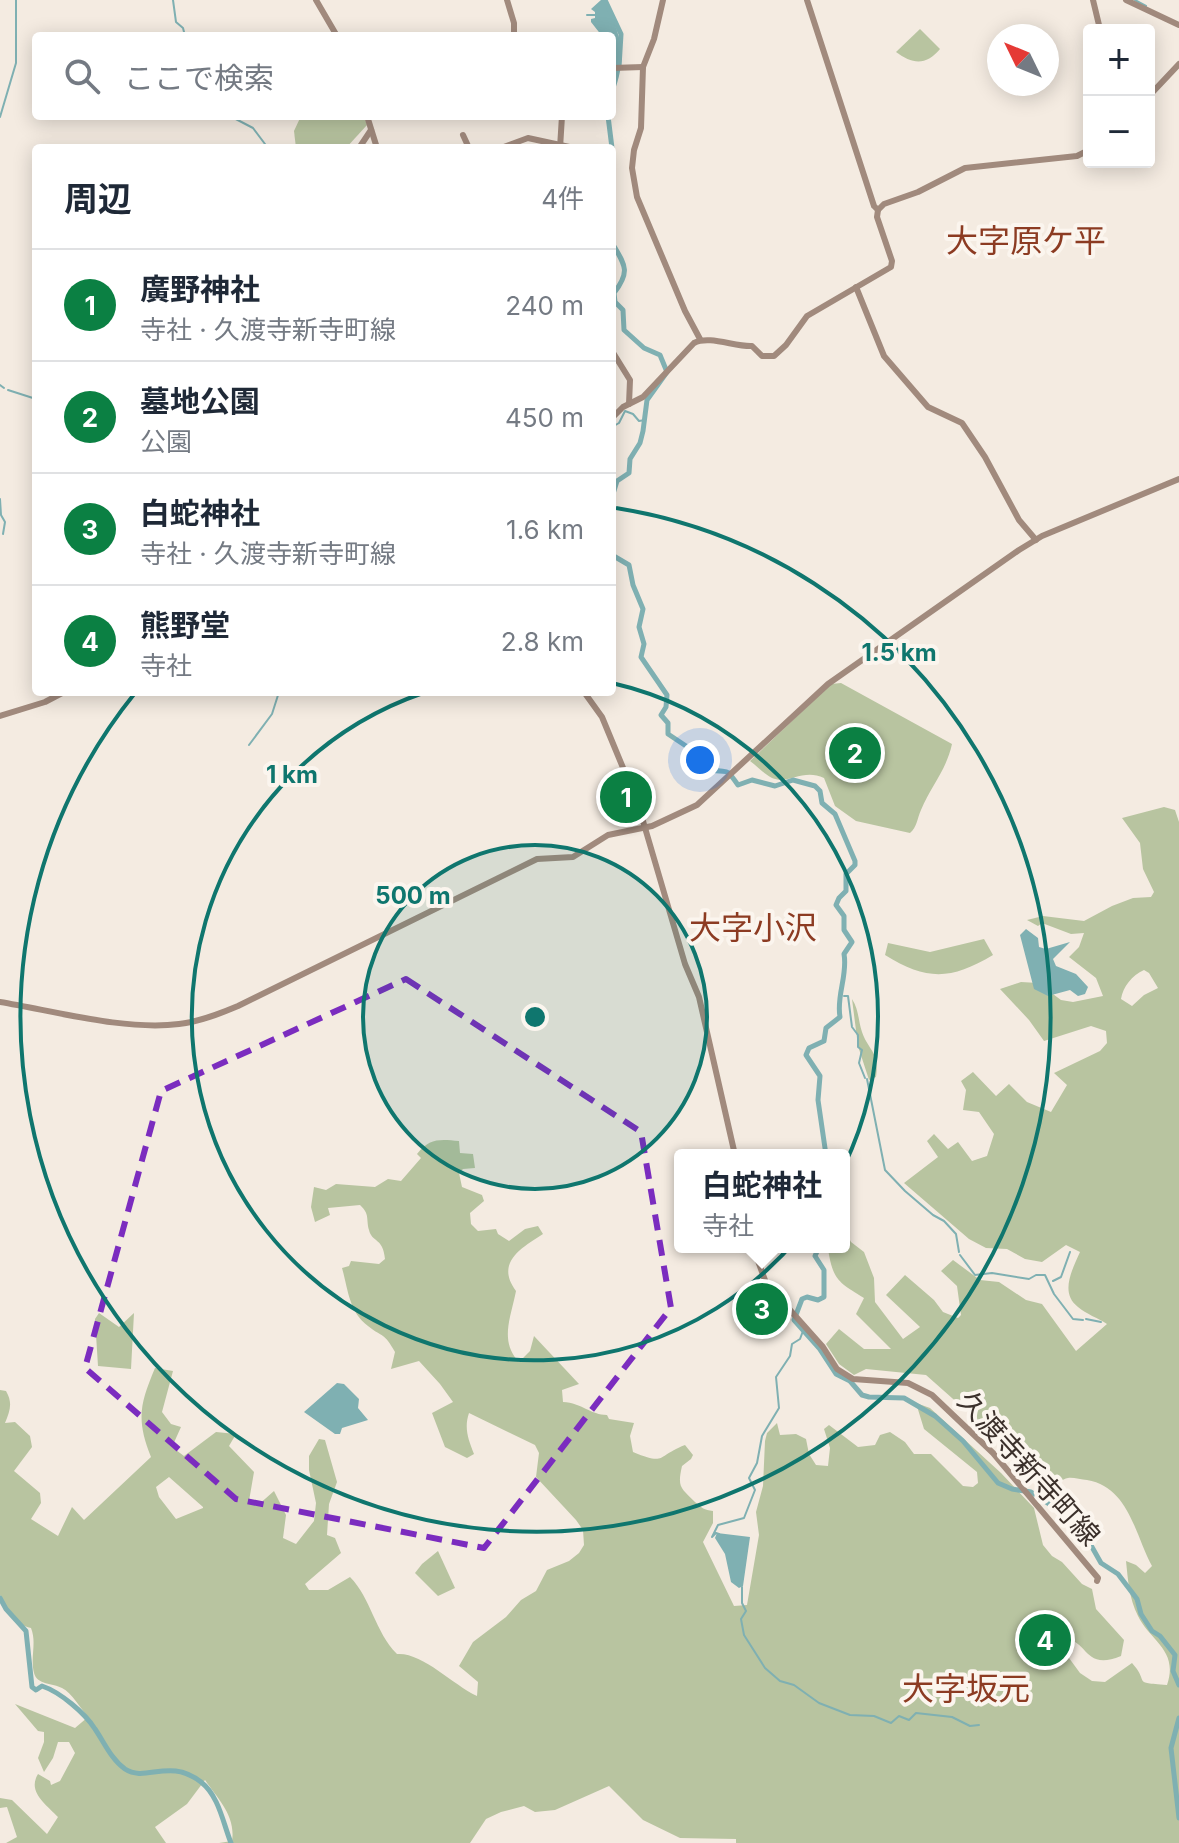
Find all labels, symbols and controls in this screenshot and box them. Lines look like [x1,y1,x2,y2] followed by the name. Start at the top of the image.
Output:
[987,24,1059,96] north arrow
[1083,24,1155,168] map controls
[1083,24,1155,96] button: +
[32,32,616,120] search box
[60,54,104,98] icon: search
[124,60,274,96] text: ここで検索
[1083,96,1155,168] button: −
[64,178,132,219] text: 周辺
[541,183,584,214] text: 4件
[946,221,1106,260] district label: 大字原ケ平
[140,271,260,307] text: 廣野神社
[84,290,96,321] text: 1
[505,290,584,321] text: 240 m
[140,314,396,345] text: 寺社 · 久渡寺新寺町線
[140,383,260,419] text: 墓地公園
[82,402,98,433] text: 2
[505,402,584,433] text: 450 m
[140,426,192,457] text: 公園
[140,495,260,531] text: 白蛇神社
[82,514,98,545] text: 3
[506,514,584,545] text: 1.6 km
[140,538,396,569] text: 寺社 · 久渡寺新寺町線
[140,607,230,643] text: 熊野堂
[81,626,99,657] text: 4
[501,626,584,657] text: 2.8 km
[861,638,937,667] text: 1.5 km
[140,650,192,681] text: 寺社
[829,723,881,783] pin: 2
[680,740,720,780] your location
[266,760,318,789] text: 1 km
[600,767,652,827] pin: 1
[375,881,451,910] text: 500 m
[689,908,817,947] district label: 大字小沢
[521,1003,549,1031] centre of rings
[674,1149,850,1253] popup
[702,1167,822,1203] text: 白蛇神社
[702,1210,754,1241] text: 寺社
[736,1279,788,1339] pin: 3
[951,1384,1107,1552] street label: 久渡寺新寺町線
[1019,1610,1071,1670] pin: 4
[902,1669,1030,1708] district label: 大字坂元

